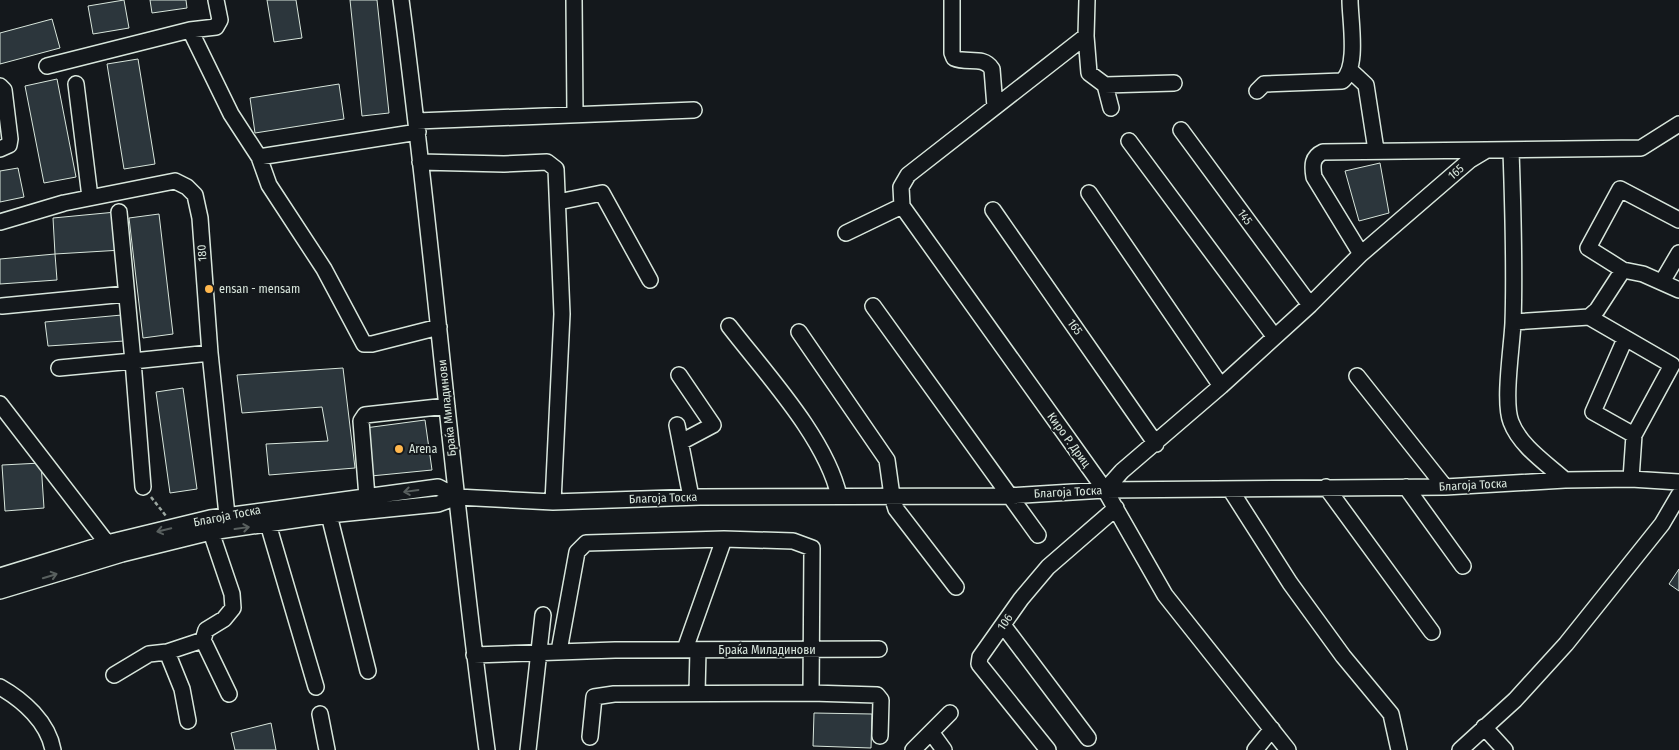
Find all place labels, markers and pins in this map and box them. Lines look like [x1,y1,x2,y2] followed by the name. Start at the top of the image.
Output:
[219,282,300,296] place label: ensan - mensam
[203,283,215,295] marker: ensan - mensam
[409,442,437,456] place label: Arena
[393,443,405,455] marker: Arena

